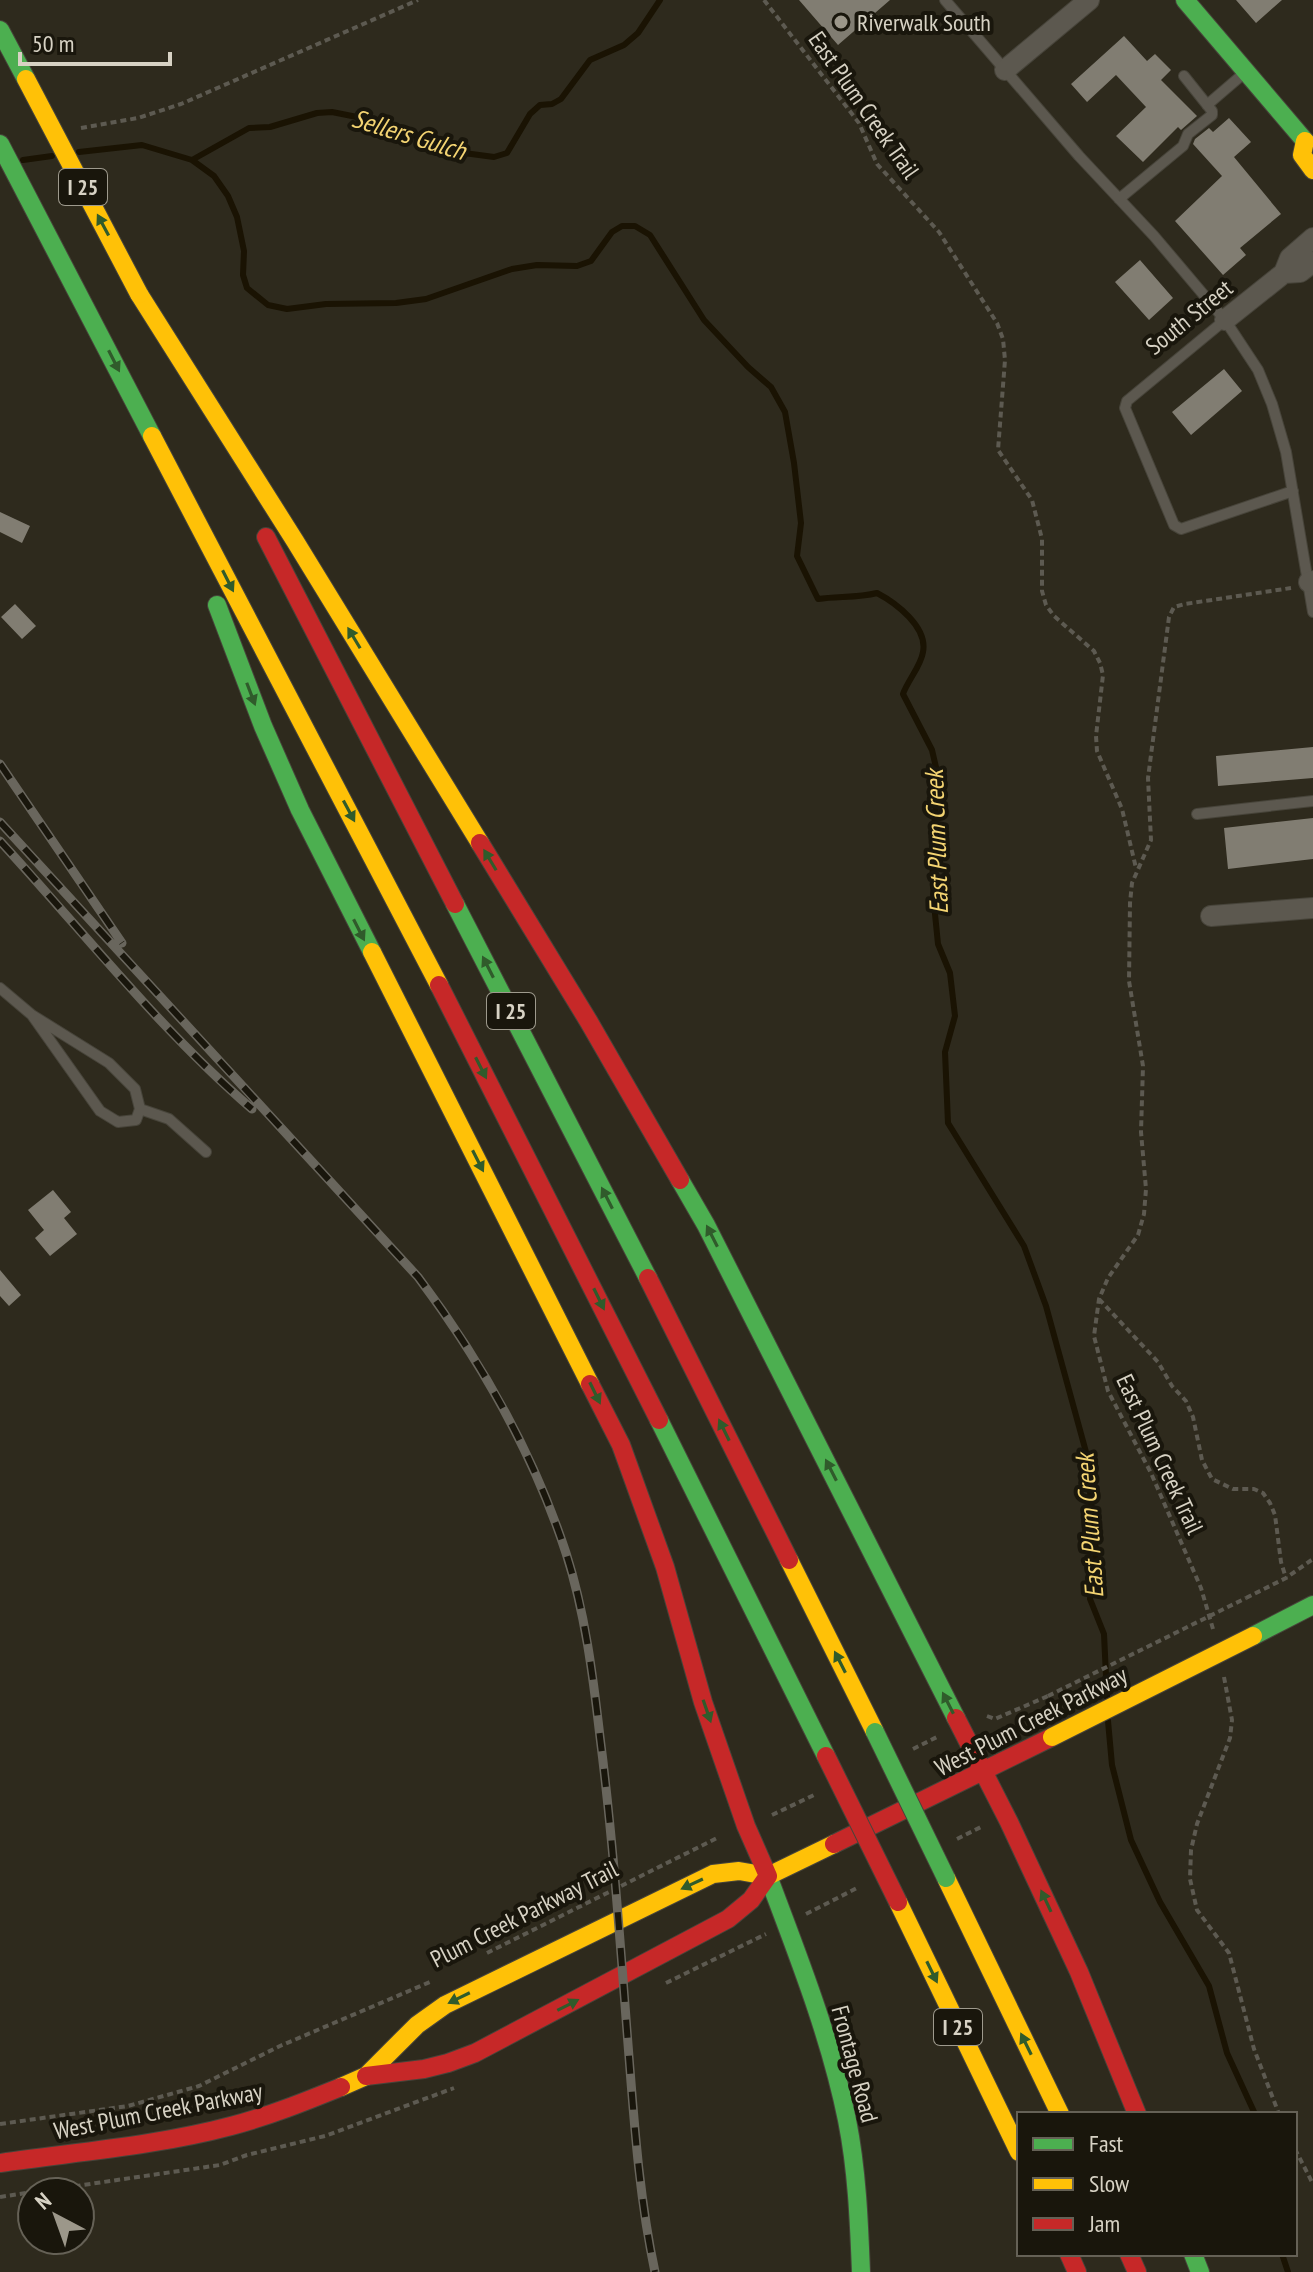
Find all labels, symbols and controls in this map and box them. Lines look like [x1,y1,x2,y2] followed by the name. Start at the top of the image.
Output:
[857,7,991,38] place label: Riverwalk South
[832,13,850,31] marker: Riverwalk South
[20,16,170,66] scale bar
[802,25,927,185] street label: East Plum Creek Trail
[32,28,74,59] text: 50 m
[348,101,471,167] water label: Sellers Gulch
[59,169,107,205] road number: I 25
[96,214,109,237] one-way arrow
[1139,272,1239,361] street label: South Street
[107,350,121,373] one-way arrow
[221,570,235,593] one-way arrow
[348,627,362,649] one-way arrow
[245,682,258,706] one-way arrow
[917,766,955,915] water label: East Plum Creek
[342,800,355,823] one-way arrow
[483,849,497,871] one-way arrow
[353,918,366,941] one-way arrow
[481,955,494,978] one-way arrow
[487,993,535,1029] road number: I 25
[474,1056,487,1079] one-way arrow
[471,1150,485,1172] one-way arrow
[600,1186,614,1209] one-way arrow
[706,1225,719,1248] one-way arrow
[592,1287,606,1310] one-way arrow
[1109,1369,1211,1539] street label: East Plum Creek Trail
[589,1382,602,1405] one-way arrow
[717,1418,731,1441] one-way arrow
[1067,1450,1111,1599] water label: East Plum Creek
[824,1459,838,1482] one-way arrow
[833,1651,847,1674] one-way arrow
[930,1659,1132,1783] street label: West Plum Creek Parkway
[941,1691,954,1714] one-way arrow
[701,1700,713,1724] one-way arrow
[425,1853,623,1975] street label: Plum Creek Parkway Trail
[681,1877,704,1891] one-way arrow
[1039,1890,1053,1913] one-way arrow
[925,1961,939,1984] one-way arrow
[447,1991,470,2005] one-way arrow
[557,1998,580,2011] one-way arrow
[825,2002,885,2126] street label: Frontage Road
[934,2009,982,2045] road number: I 25
[1020,2032,1033,2055] one-way arrow
[51,2076,265,2146] street label: West Plum Creek Parkway
[1017,2112,1297,2256] legend
[1089,2128,1124,2159] text: Fast
[1089,2168,1130,2199] text: Slow
[16,2176,96,2256] north arrow
[29,2186,57,2215] text: N
[1088,2208,1120,2239] text: Jam

